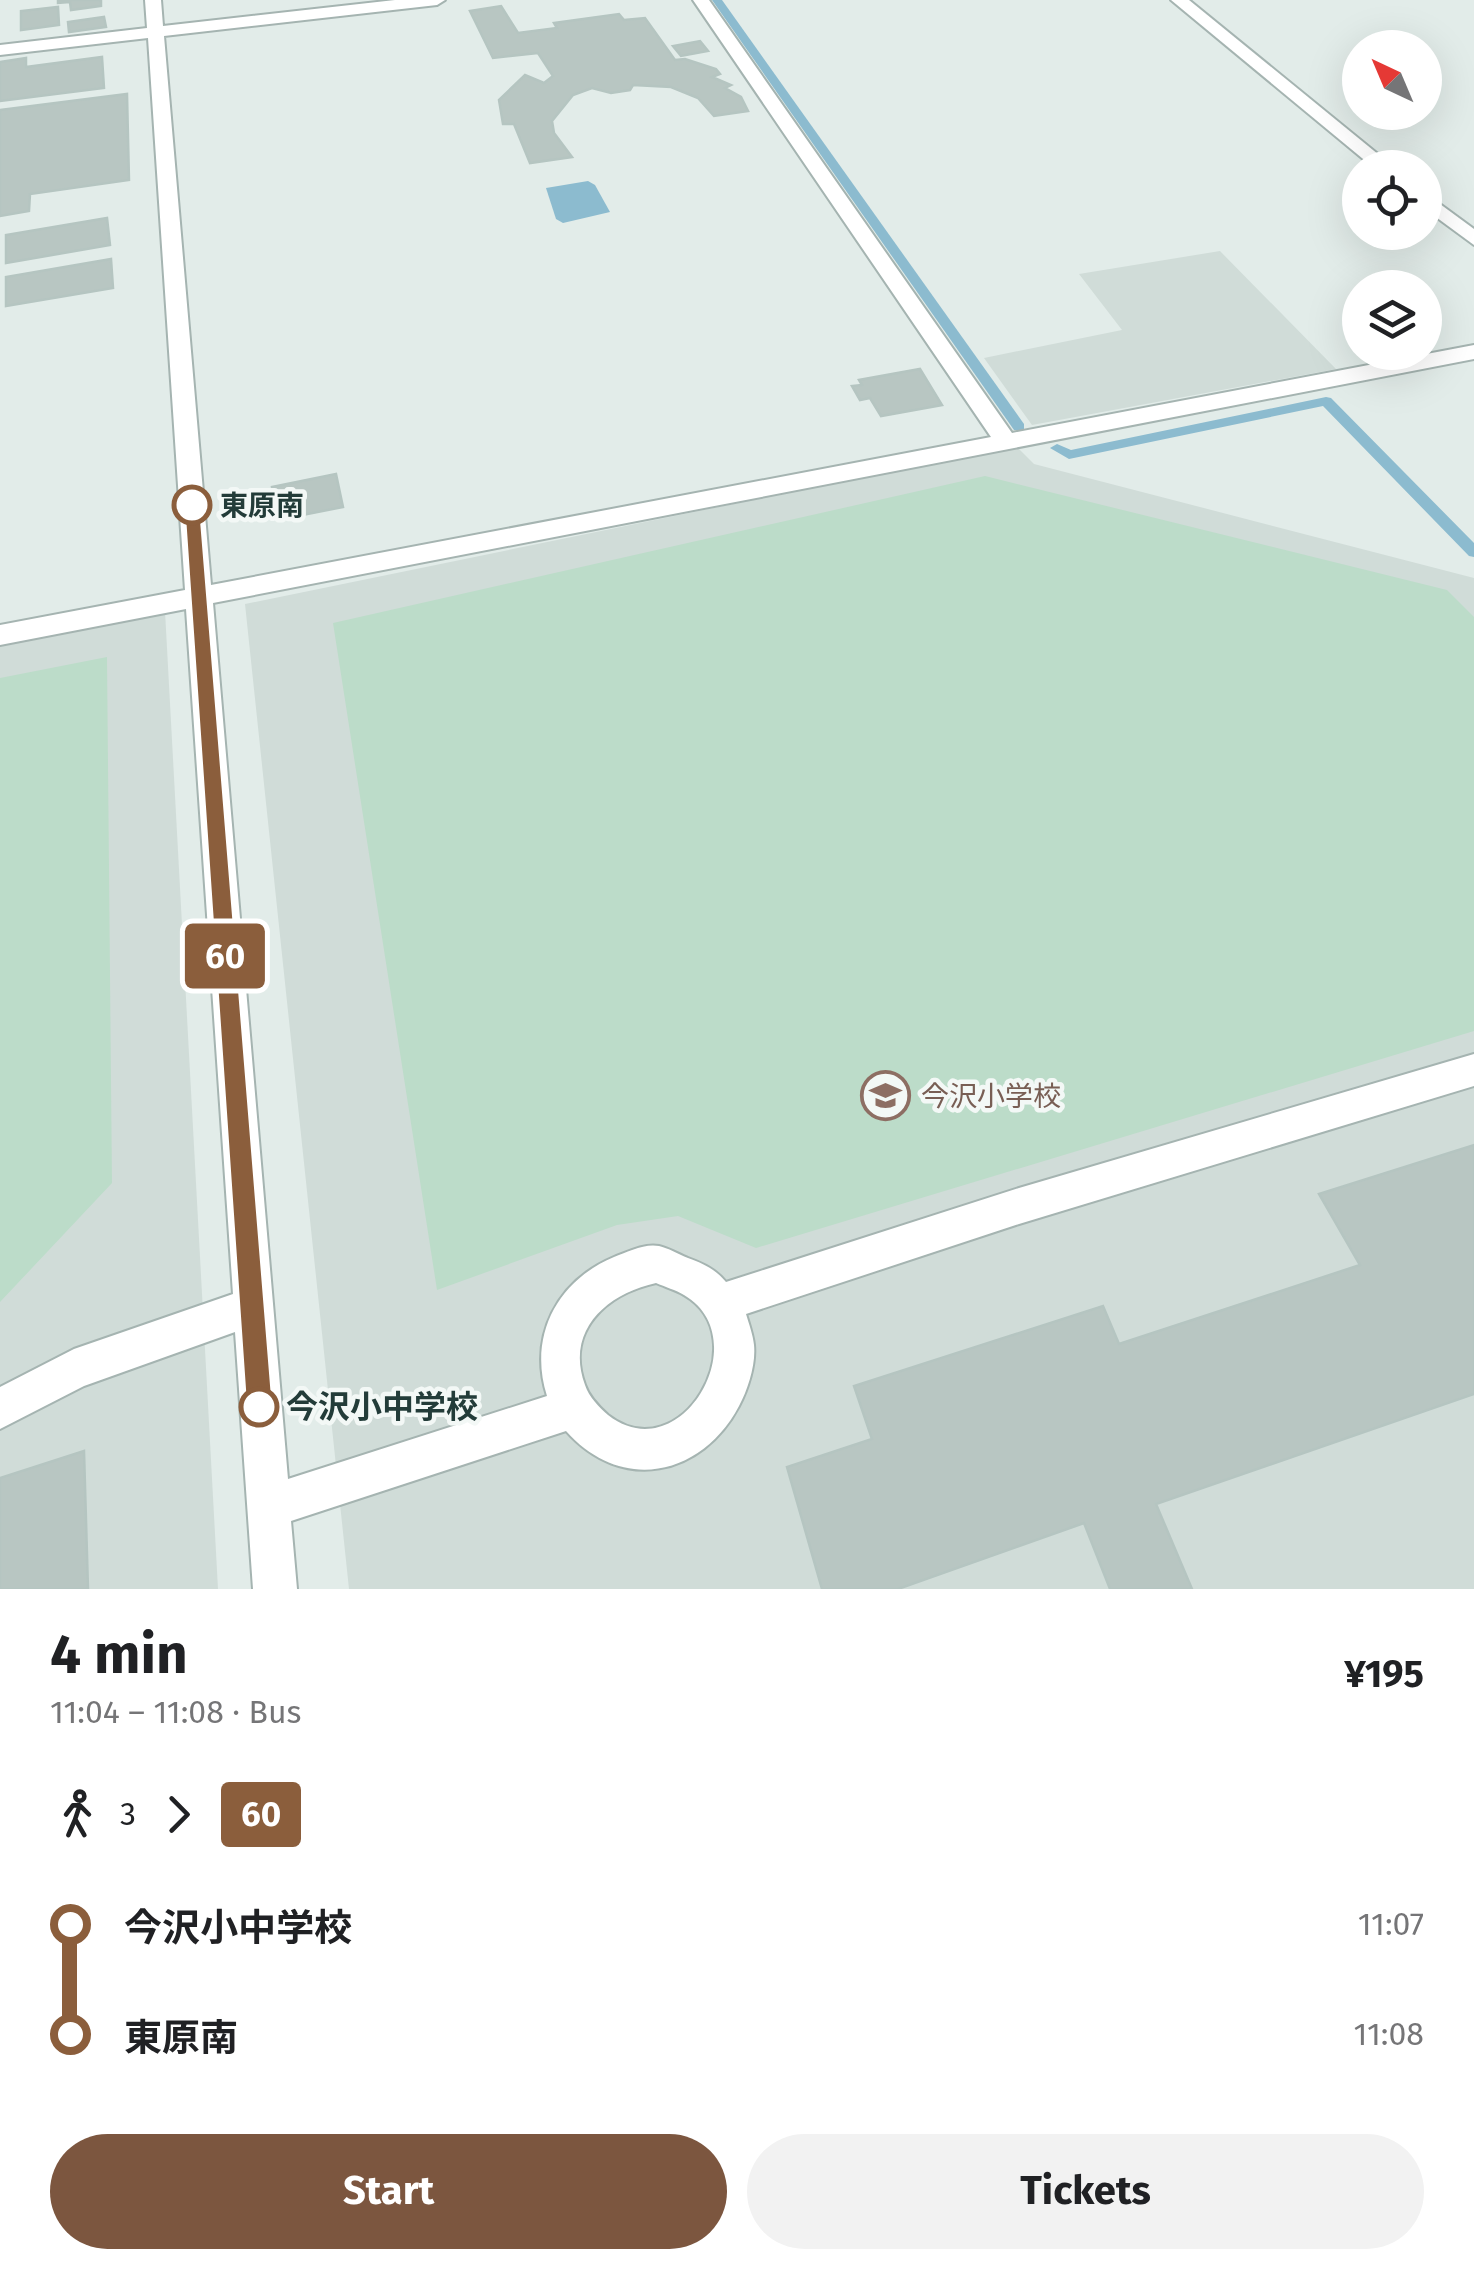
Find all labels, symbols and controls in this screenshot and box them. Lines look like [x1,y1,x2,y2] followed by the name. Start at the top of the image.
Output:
[1342,30,1442,130] north arrow
[1342,30,1442,370] map controls
[1342,150,1442,250] button: locate
[1342,270,1442,370] button: layers
[173,486,211,524] marker: 東原南
[220,489,304,522] place label: 東原南
[180,924,270,988] line badge: 60
[205,935,245,977] text: 60
[860,1070,912,1122] school or university icon: 今沢小学校
[921,1080,1061,1113] place label: 今沢小学校
[240,1388,278,1426] marker: 今沢小中学校
[286,1388,478,1426] place label: 今沢小中学校
[50,1622,188,1688] text: 4 min
[1344,1651,1424,1697] text: ¥195
[50,1693,302,1731] text: 11:04 – 11:08 · Bus
[50,1787,105,1842] icon: walk
[151,1787,206,1842] icon: forward
[241,1793,281,1835] text: 60
[120,1795,136,1833] text: 3
[124,1905,352,1951] text: 今沢小中学校
[1358,1905,1424,1943] text: 11:07
[124,2015,238,2061] text: 東原南
[1354,2015,1424,2053] text: 11:08
[50,2134,727,2249] button: Start
[747,2134,1424,2249] button: Tickets

